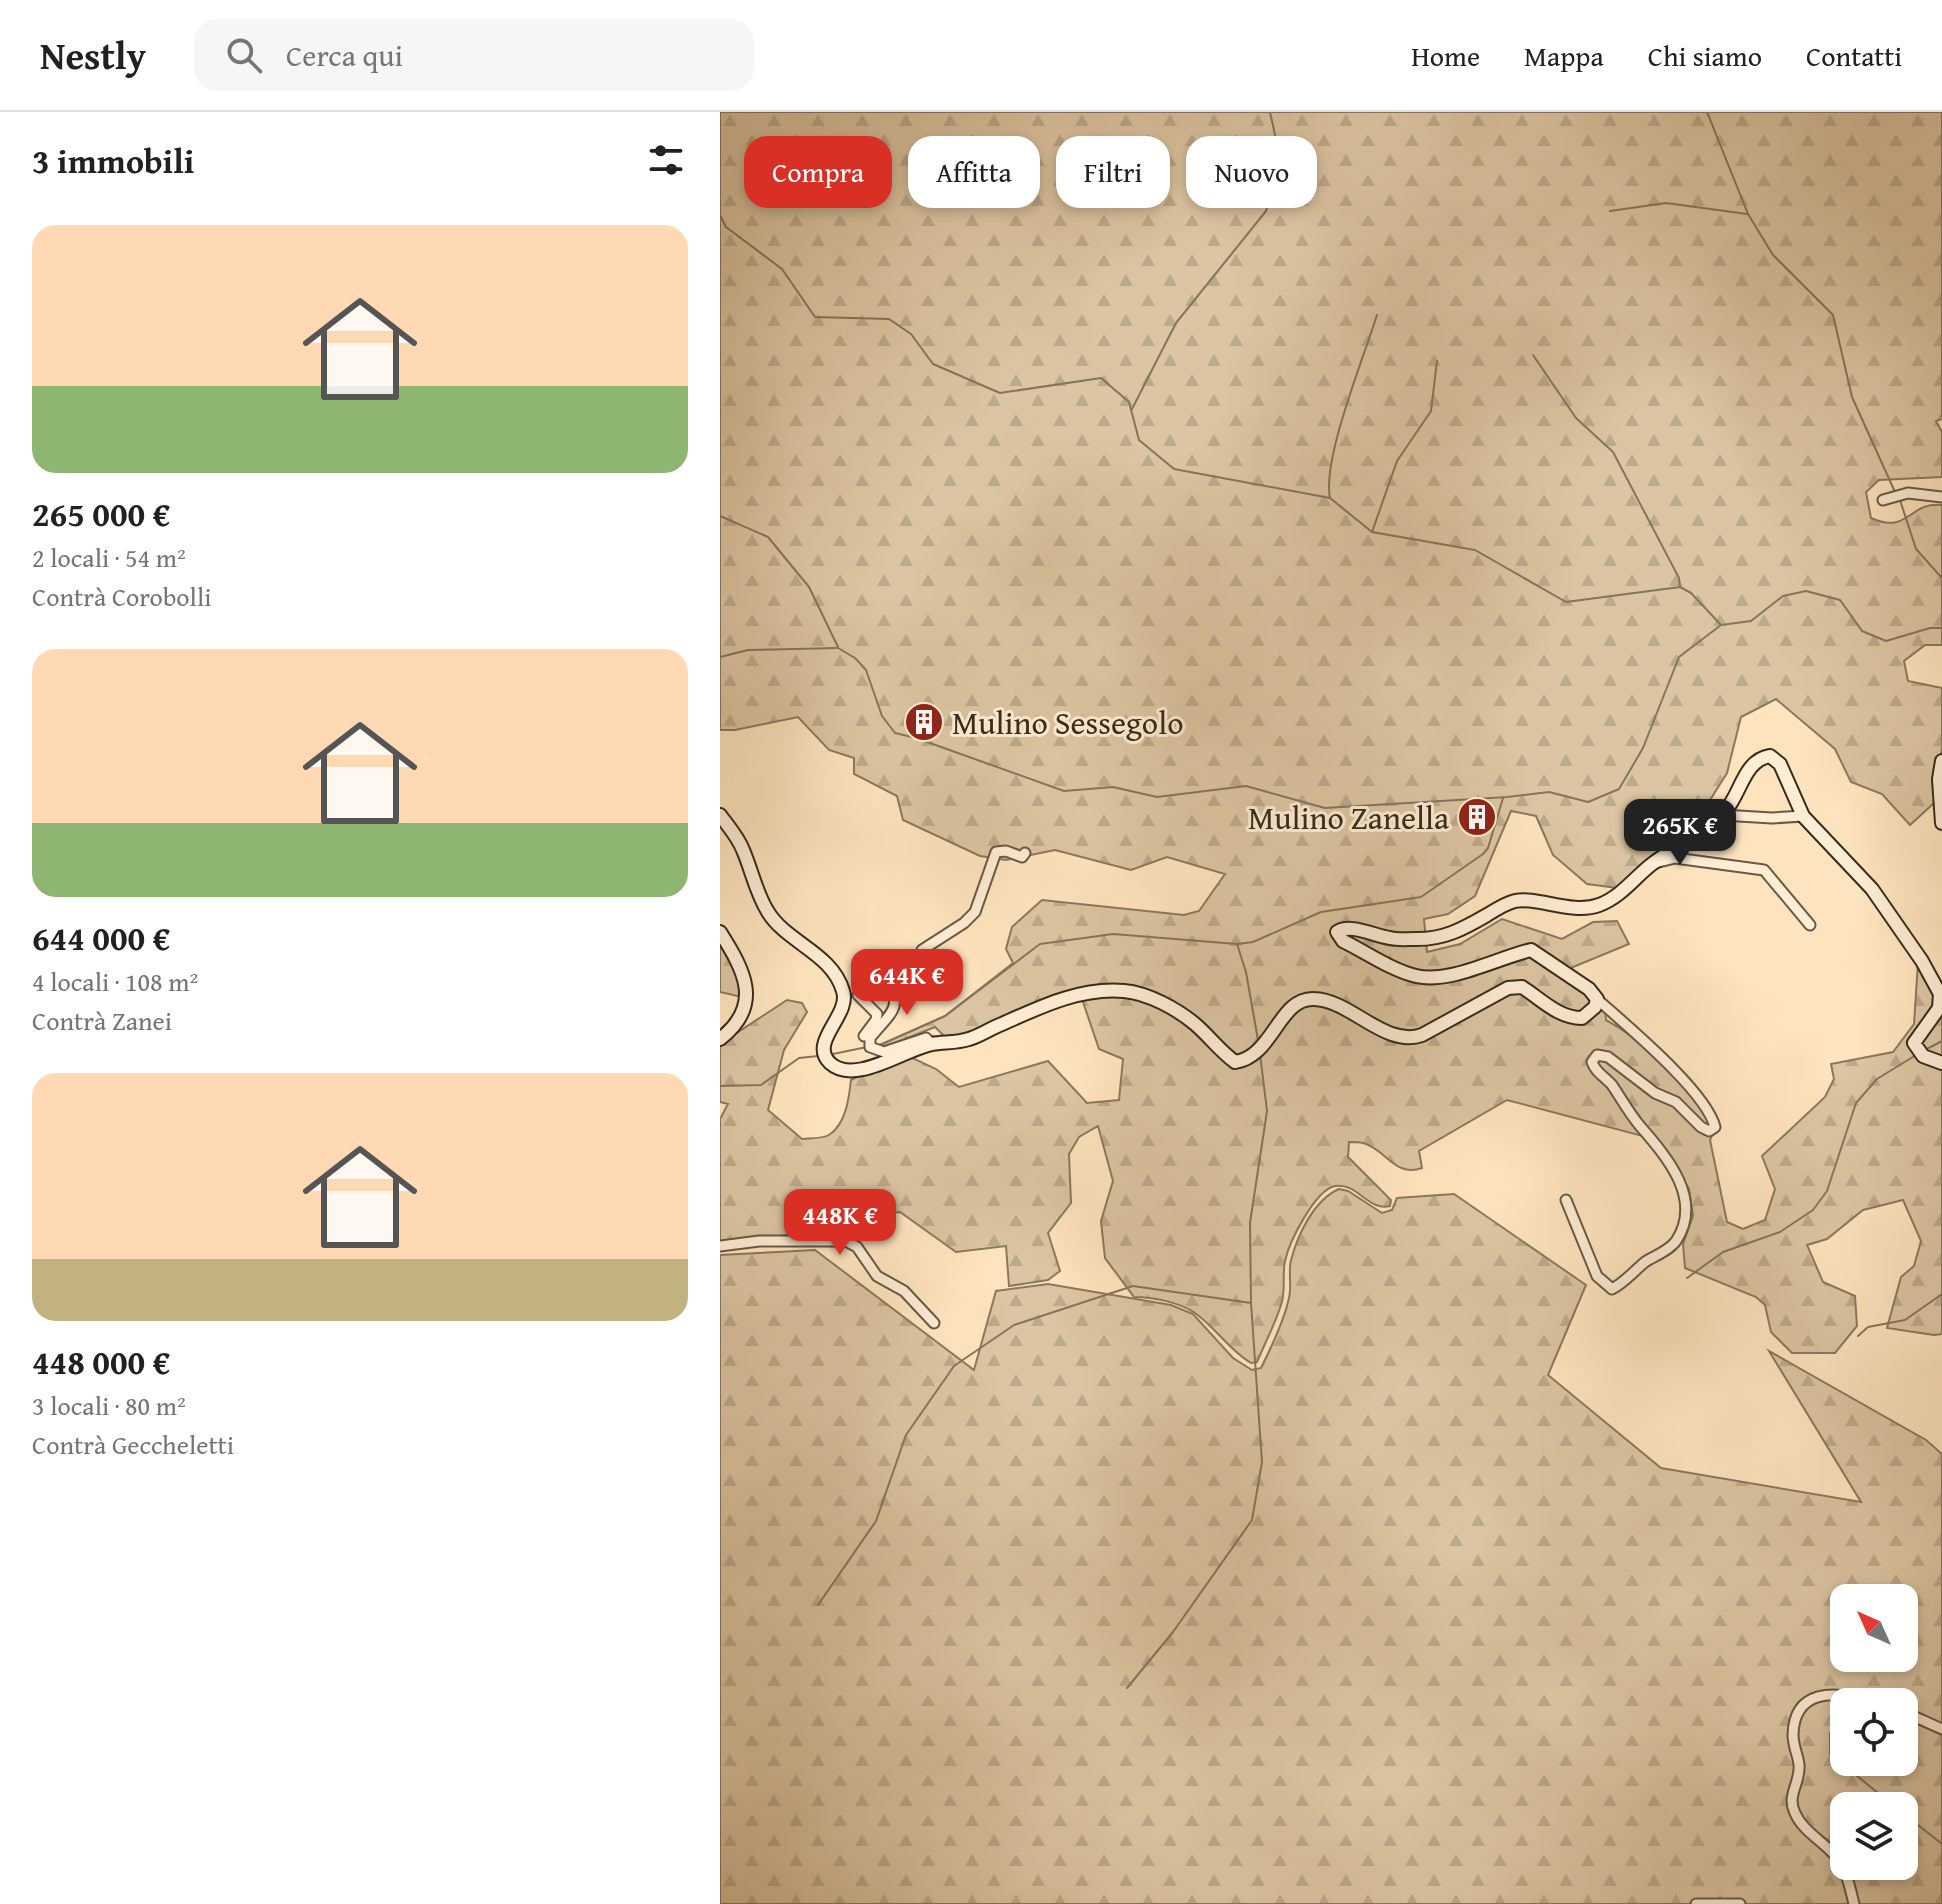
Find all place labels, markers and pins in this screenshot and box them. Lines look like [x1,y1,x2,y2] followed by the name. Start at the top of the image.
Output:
[952,699,1183,746] place label: Mulino Sessegolo
[903,701,945,743] building icon: Mulino Sessegolo
[1248,794,1449,841] place label: Mulino Zanella
[1456,796,1498,838] building icon: Mulino Zanella
[1615,799,1745,867] pin: 265K €
[842,949,972,1017] pin: 644K €
[775,1189,905,1257] pin: 448K €

